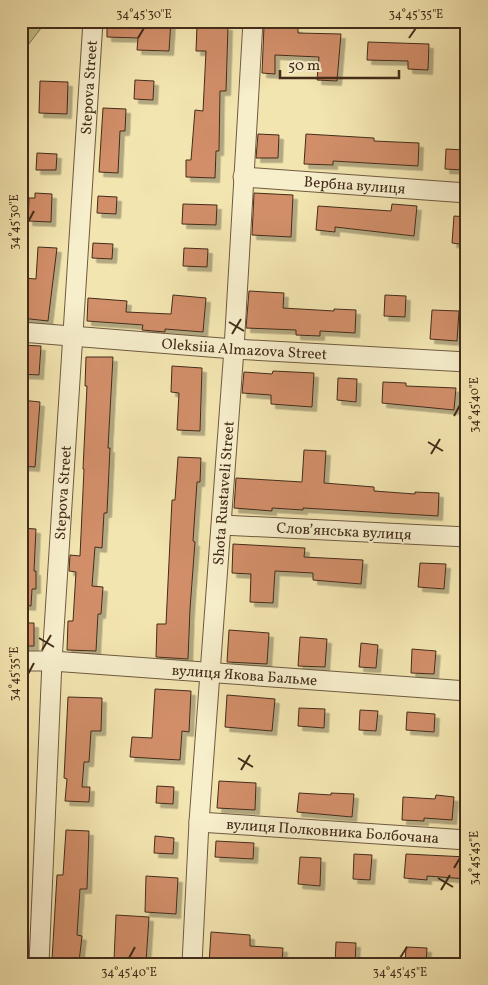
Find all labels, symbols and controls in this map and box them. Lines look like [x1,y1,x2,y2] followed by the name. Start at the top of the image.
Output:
[116,7,172,23] text: 34°45'30"E
[389,7,443,23] text: 34°45'35"E
[77,40,104,136] street label: Stepova Street
[280,48,399,80] scale bar
[288,56,320,77] text: 50 m
[303,172,406,201] street label: Вербна вулиця
[7,194,23,250] text: 34°45'30"E
[161,334,328,366] street label: Oleksiia Almazova Street
[467,377,483,433] text: 34°45'40"E
[209,420,241,566] street label: Shota Rustaveli Street
[51,445,78,541] street label: Stepova Street
[276,518,412,547] street label: Словʼянська вулиця
[7,647,23,701] text: 34°45'35"E
[171,661,318,692] street label: вулиця Якова Бальме
[226,815,440,850] street label: вулиця Полковника Болбочана
[467,831,483,885] text: 34°45'45"E
[101,965,157,981] text: 34°45'40"E
[373,965,427,981] text: 34°45'45"E

